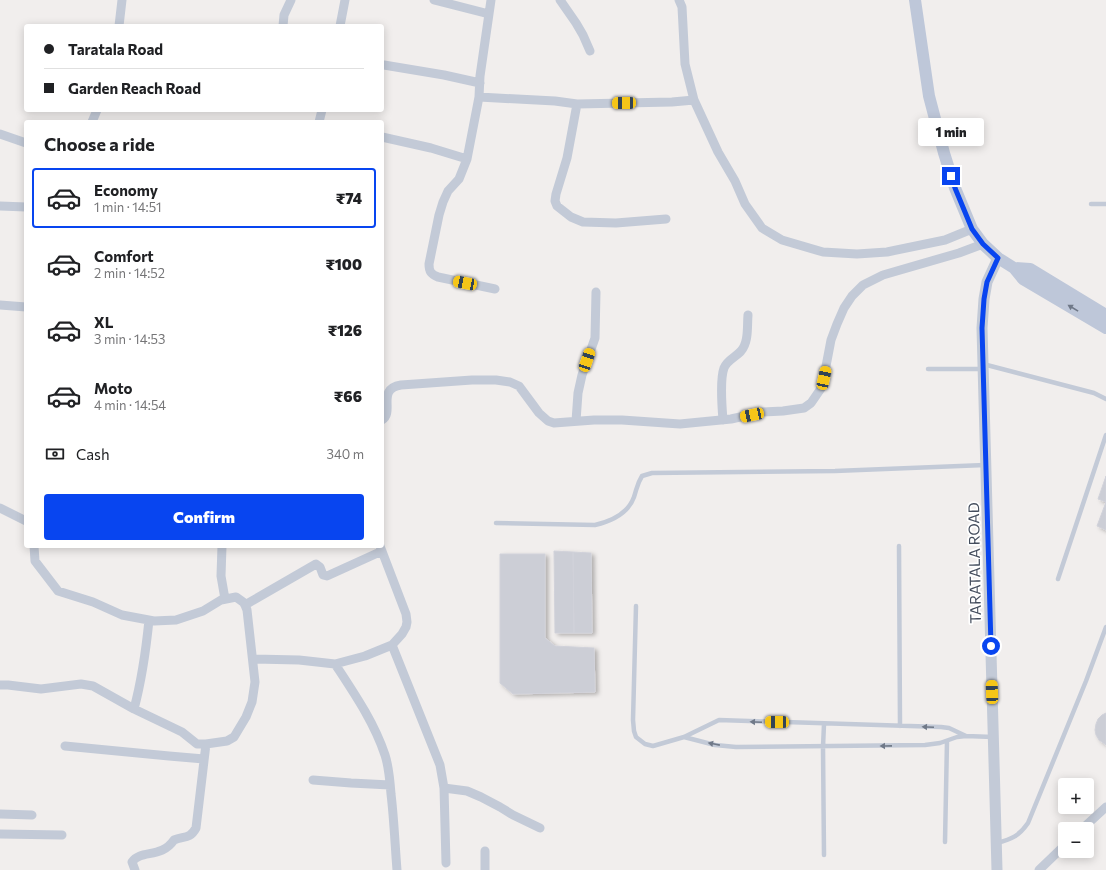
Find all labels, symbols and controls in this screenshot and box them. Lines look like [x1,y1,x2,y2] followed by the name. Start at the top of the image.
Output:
[68,40,163,58] text: Taratala Road
[68,79,201,97] text: Garden Reach Road
[612,97,636,109] car
[918,118,984,146] callout: 1 min
[935,124,967,140] text: 1 min
[44,133,155,155] text: Choose a ride
[942,167,960,185] route end
[46,180,82,216] icon: car
[94,181,158,199] text: Economy
[336,189,362,207] text: ₹74
[94,199,162,215] text: 1 min · 14:51
[46,246,82,282] icon: car
[94,247,154,265] text: Comfort
[325,255,362,273] text: ₹100
[94,265,165,281] text: 2 min · 14:52
[452,275,478,291] car
[1067,304,1079,311] one-way arrow
[46,312,82,348] icon: car
[94,313,113,331] text: XL
[328,321,362,339] text: ₹126
[94,331,165,347] text: 3 min · 14:53
[577,347,597,373] car
[816,365,832,391] car
[46,378,82,414] icon: car
[94,379,133,397] text: Moto
[334,387,362,405] text: ₹66
[94,397,166,413] text: 4 min · 14:54
[739,407,765,423] car
[44,443,66,465] icon: cash
[76,445,110,463] text: Cash
[326,446,364,462] text: 340 m
[44,494,364,540] button: Confirm
[964,502,984,624] street label: TARATALA ROAD
[982,637,1000,655] route start
[986,680,998,704] car
[765,716,789,728] car
[750,718,762,725] one-way arrow
[922,723,934,730] one-way arrow
[708,741,720,747] one-way arrow
[879,743,892,749] one-way arrow
[1058,778,1094,858] map controls
[1058,778,1094,814] button: +
[1058,822,1094,858] button: −

